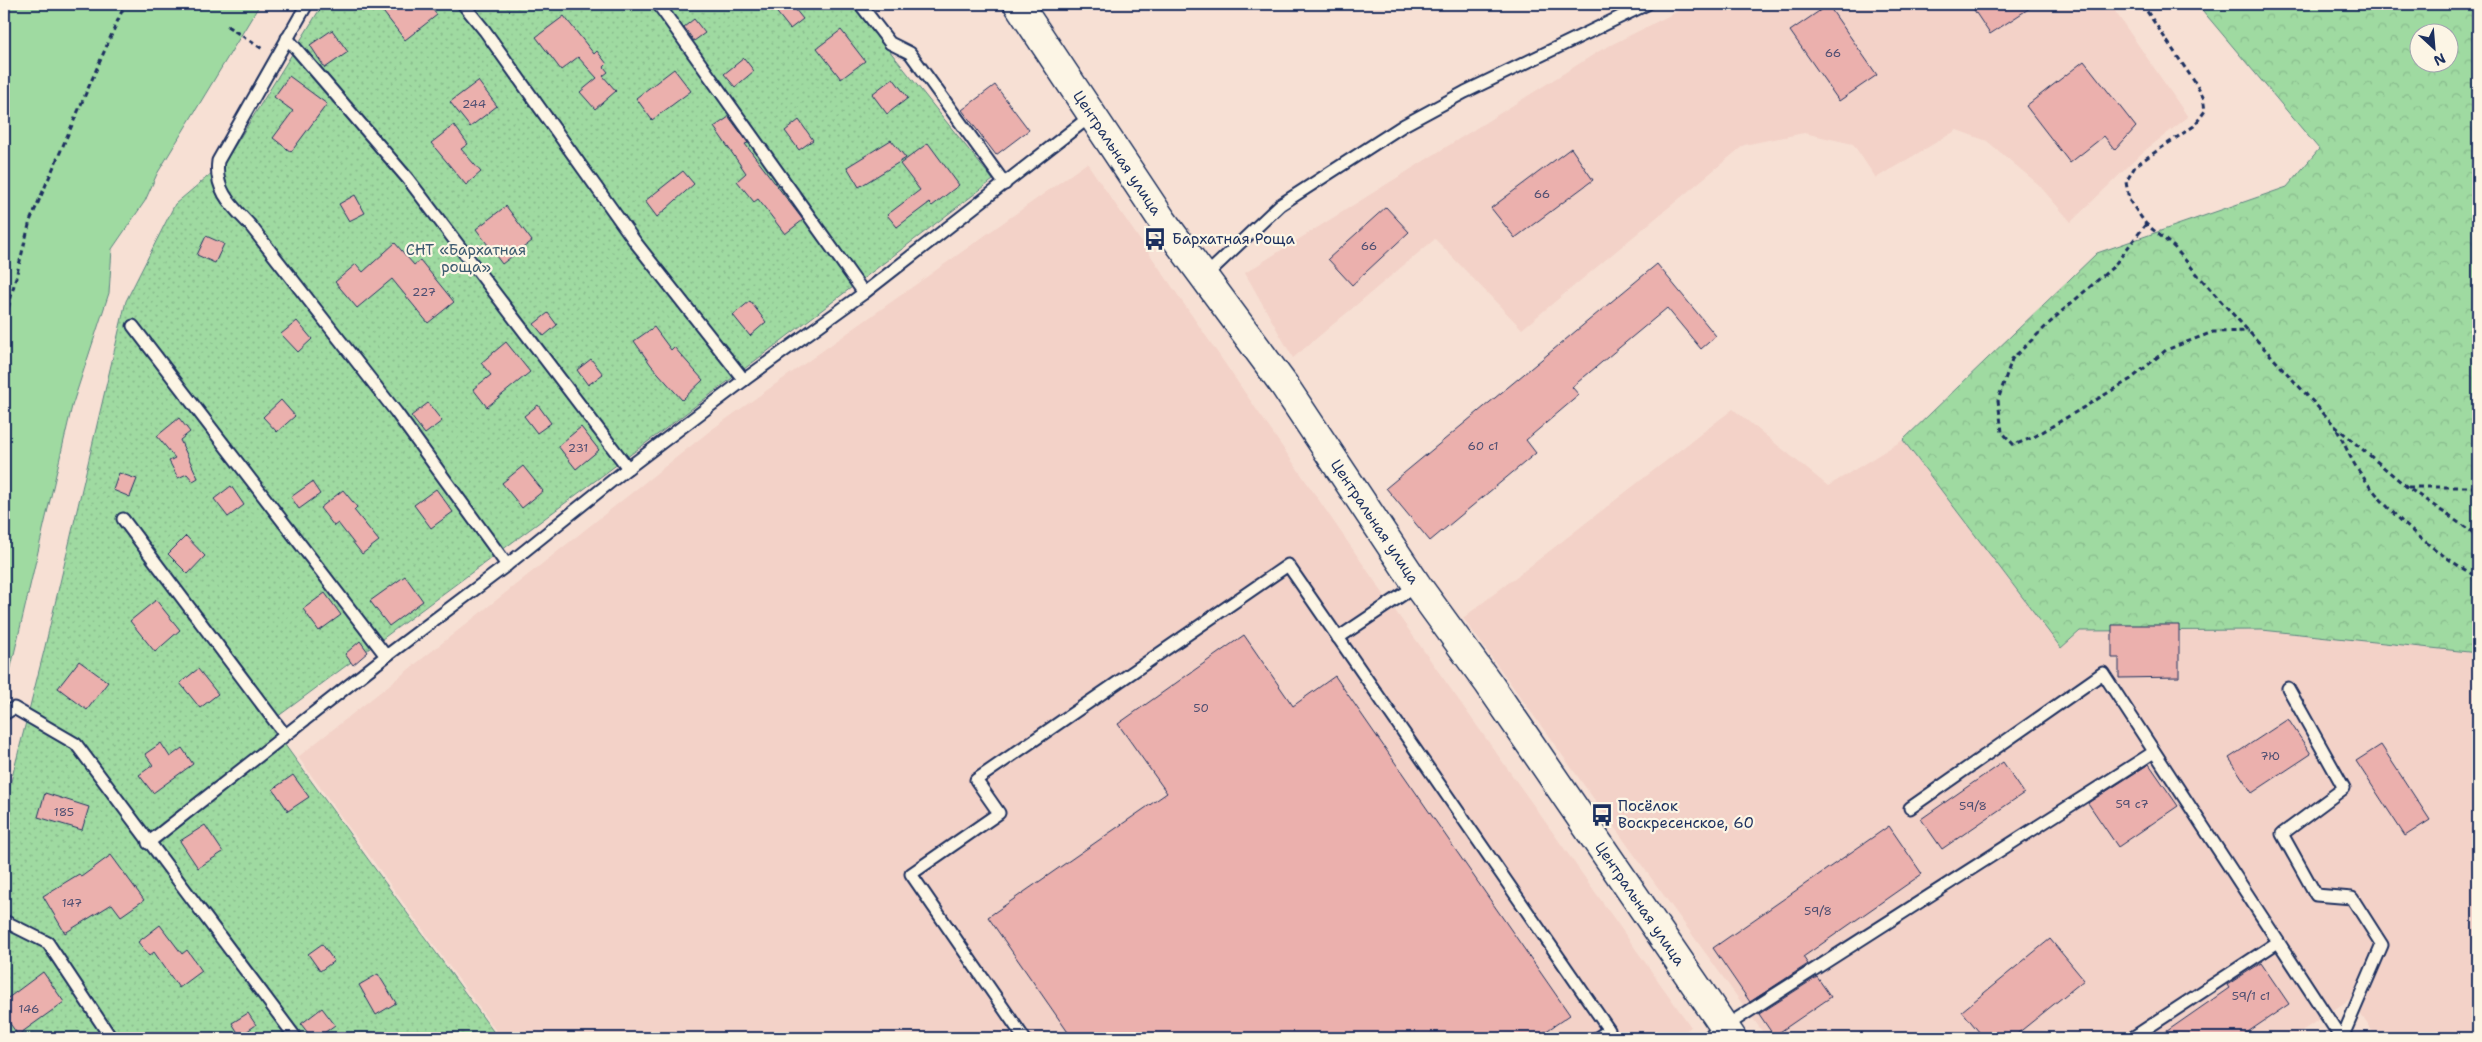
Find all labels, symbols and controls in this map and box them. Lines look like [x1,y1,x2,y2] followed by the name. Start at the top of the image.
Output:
[2410,22,2460,72] north arrow
[1825,45,1841,61] house number: 66
[2431,49,2449,70] text: N
[1068,87,1166,220] street label: Центральная улица
[462,96,486,112] house number: 244
[1534,186,1550,202] house number: 66
[1142,226,1168,252] bus stop icon: Бархатная Роща
[1172,229,1296,249] place label: Бархатная Роща
[1361,238,1377,254] house number: 66
[406,240,526,277] park label: СНТ «Бархатная роща»
[412,284,436,300] house number: 227
[1468,438,1498,454] house number: 60 с1
[568,440,588,456] house number: 231
[1326,455,1424,589] street label: Центральная улица
[1193,700,1209,716] house number: 50
[2260,748,2280,764] house number: 7Ю
[1618,796,1754,833] place label: Посёлок Воскресенское, 60
[2115,796,2149,812] house number: 59 с7
[1959,798,1987,814] house number: 59/8
[1589,802,1615,828] bus stop icon: Посёлок Воскресенское, 60
[54,804,74,820] house number: 185
[1590,838,1690,970] street label: Центральная улица
[62,895,82,911] house number: 147
[1804,903,1832,919] house number: 59/8
[2232,988,2270,1004] house number: 59/1 с1
[18,1001,40,1017] house number: 146

